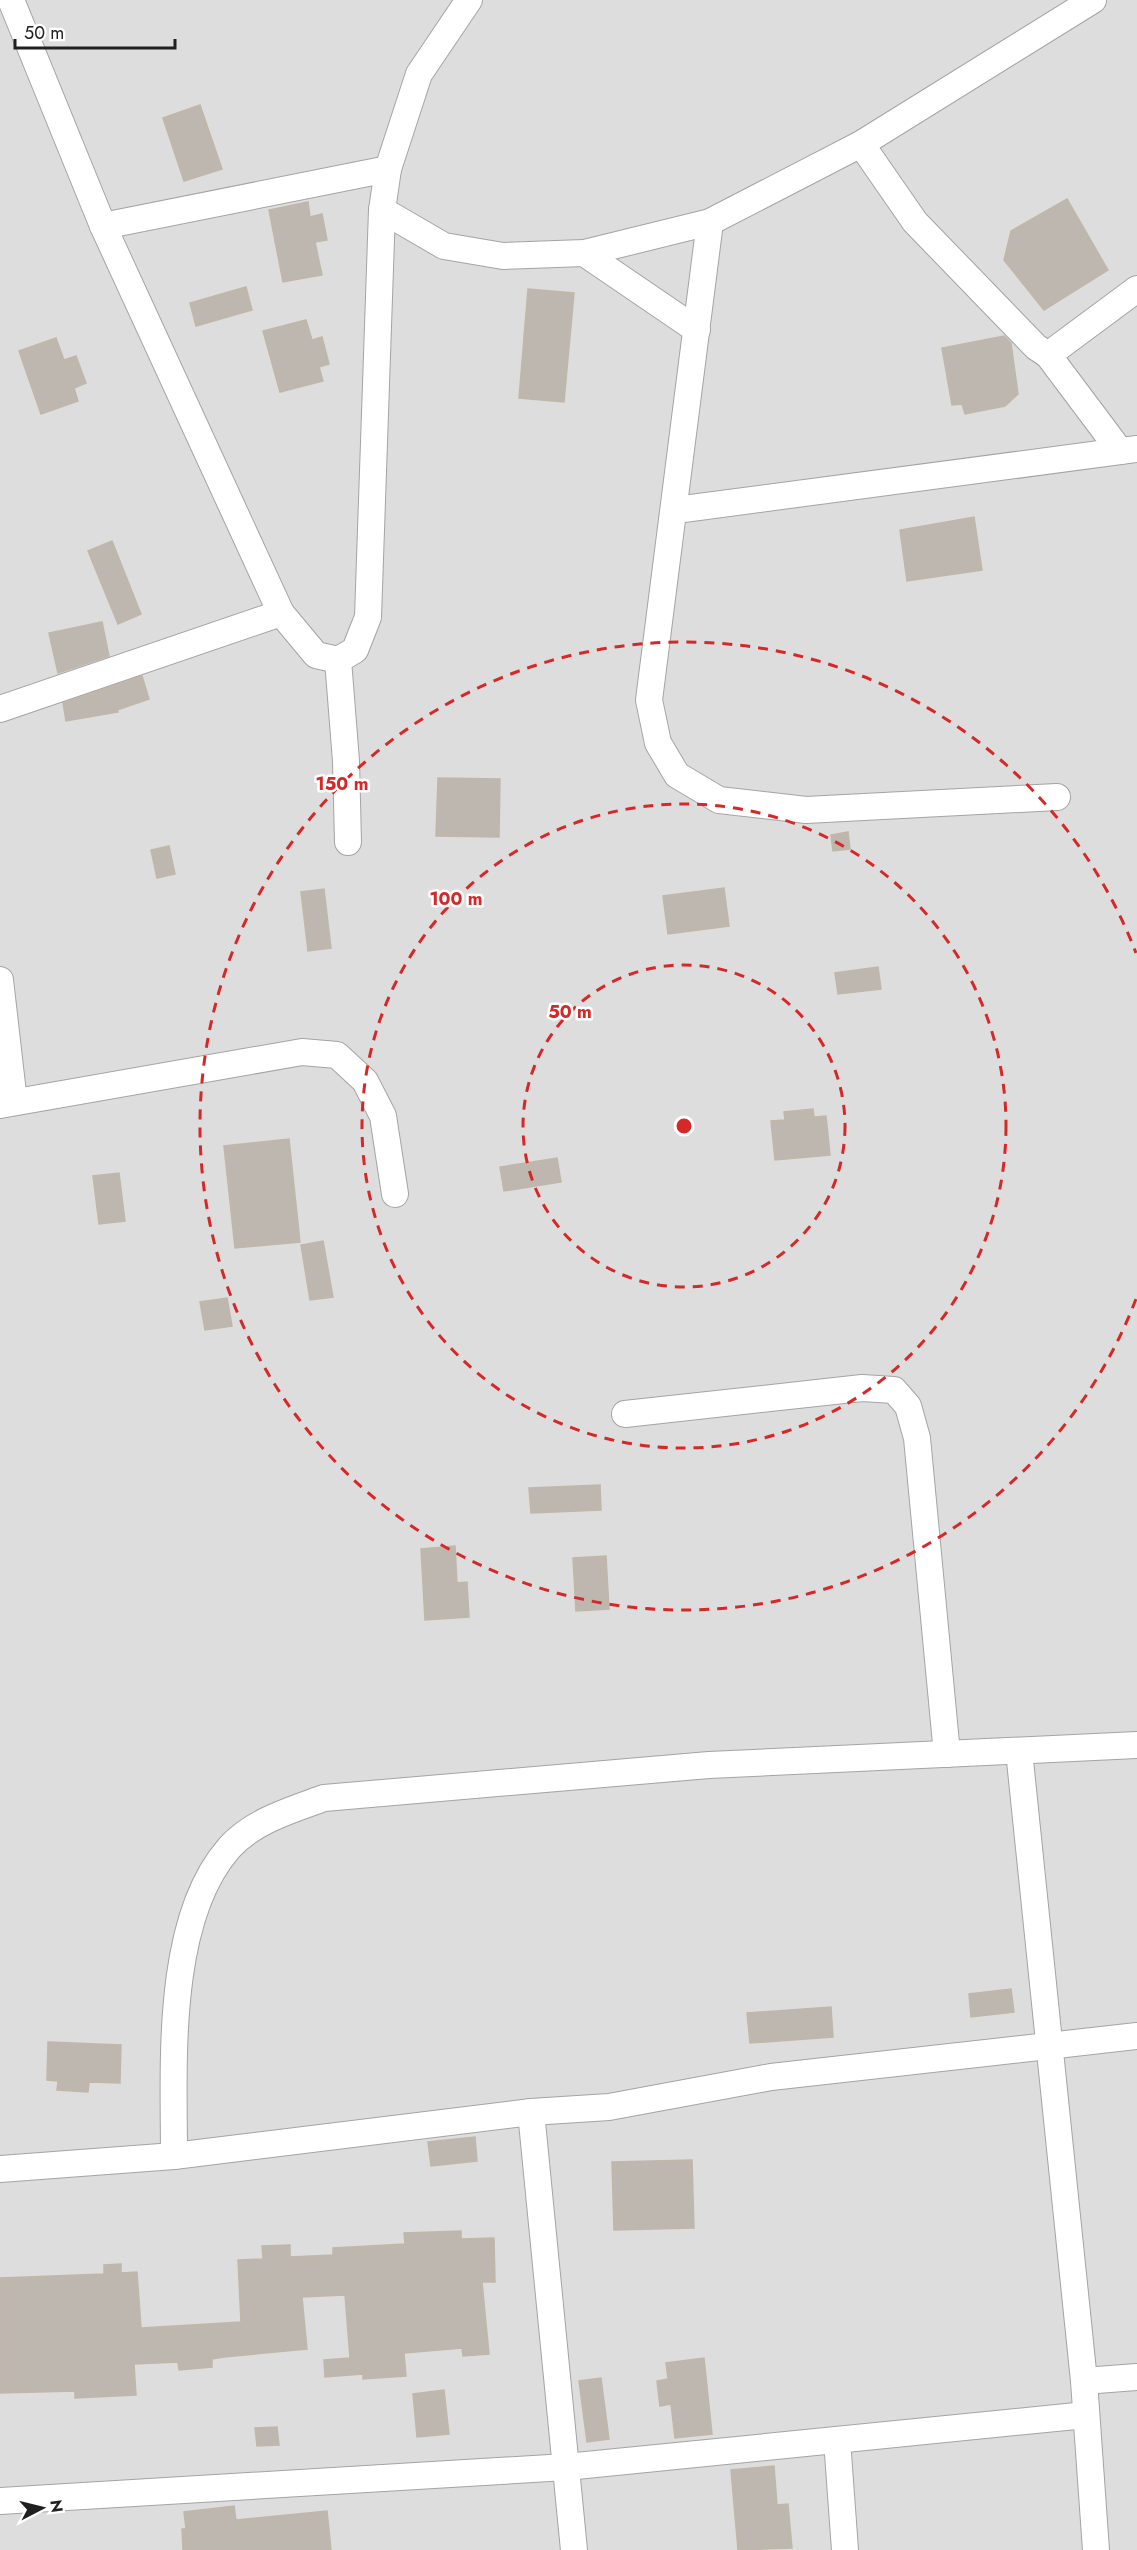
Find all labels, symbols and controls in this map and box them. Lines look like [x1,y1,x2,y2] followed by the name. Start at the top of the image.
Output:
[15,12,176,50] scale bar
[24,20,64,46] text: 50 m
[316,771,368,797] text: 150 m
[429,886,483,912] text: 100 m
[548,999,592,1025] text: 50 m
[674,1116,694,1136] centre of rings
[12,2478,72,2538] north arrow
[44,2499,69,2514] text: N

